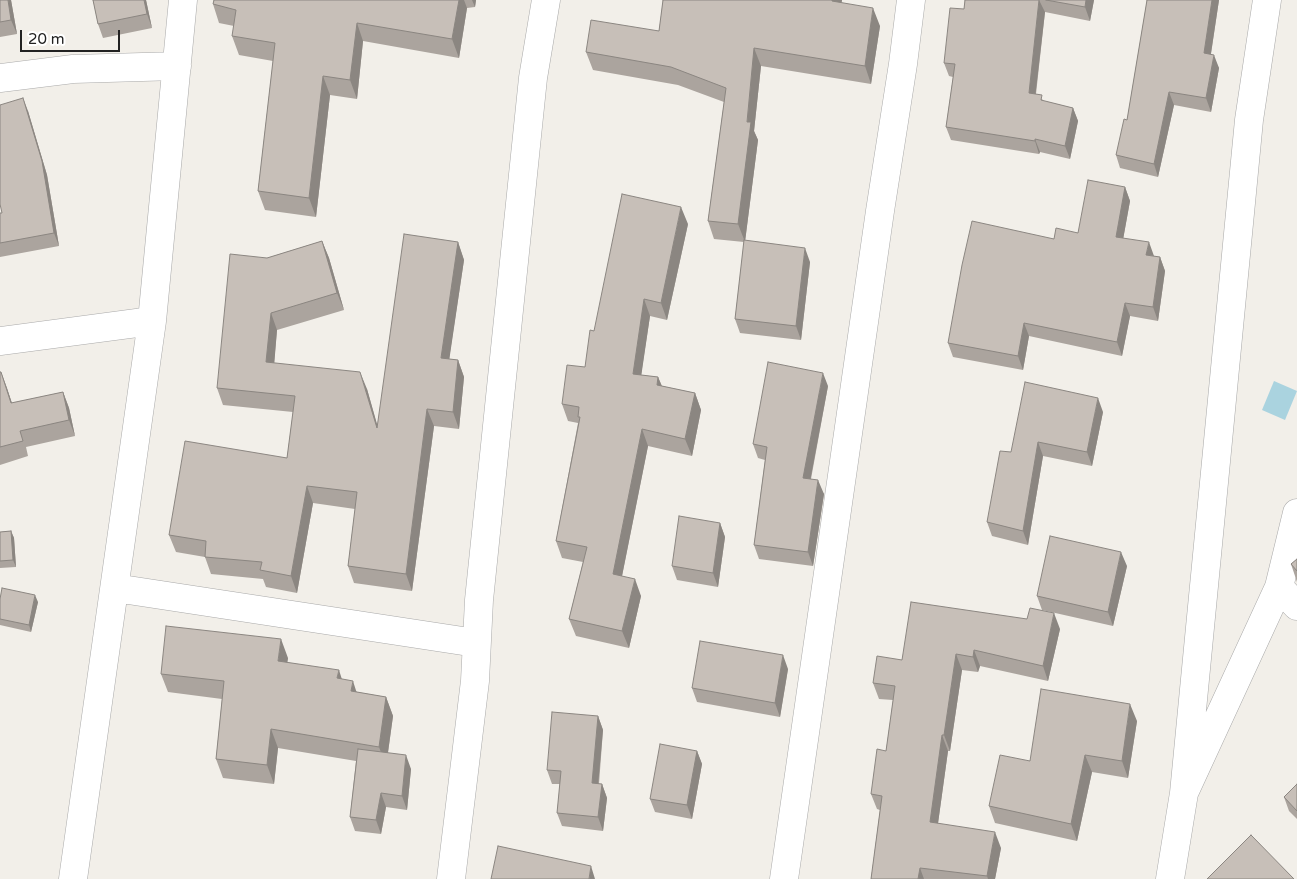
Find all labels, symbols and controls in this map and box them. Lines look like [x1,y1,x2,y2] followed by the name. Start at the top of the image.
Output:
[22,20,122,52] scale bar
[28,30,65,48] text: 20 m

